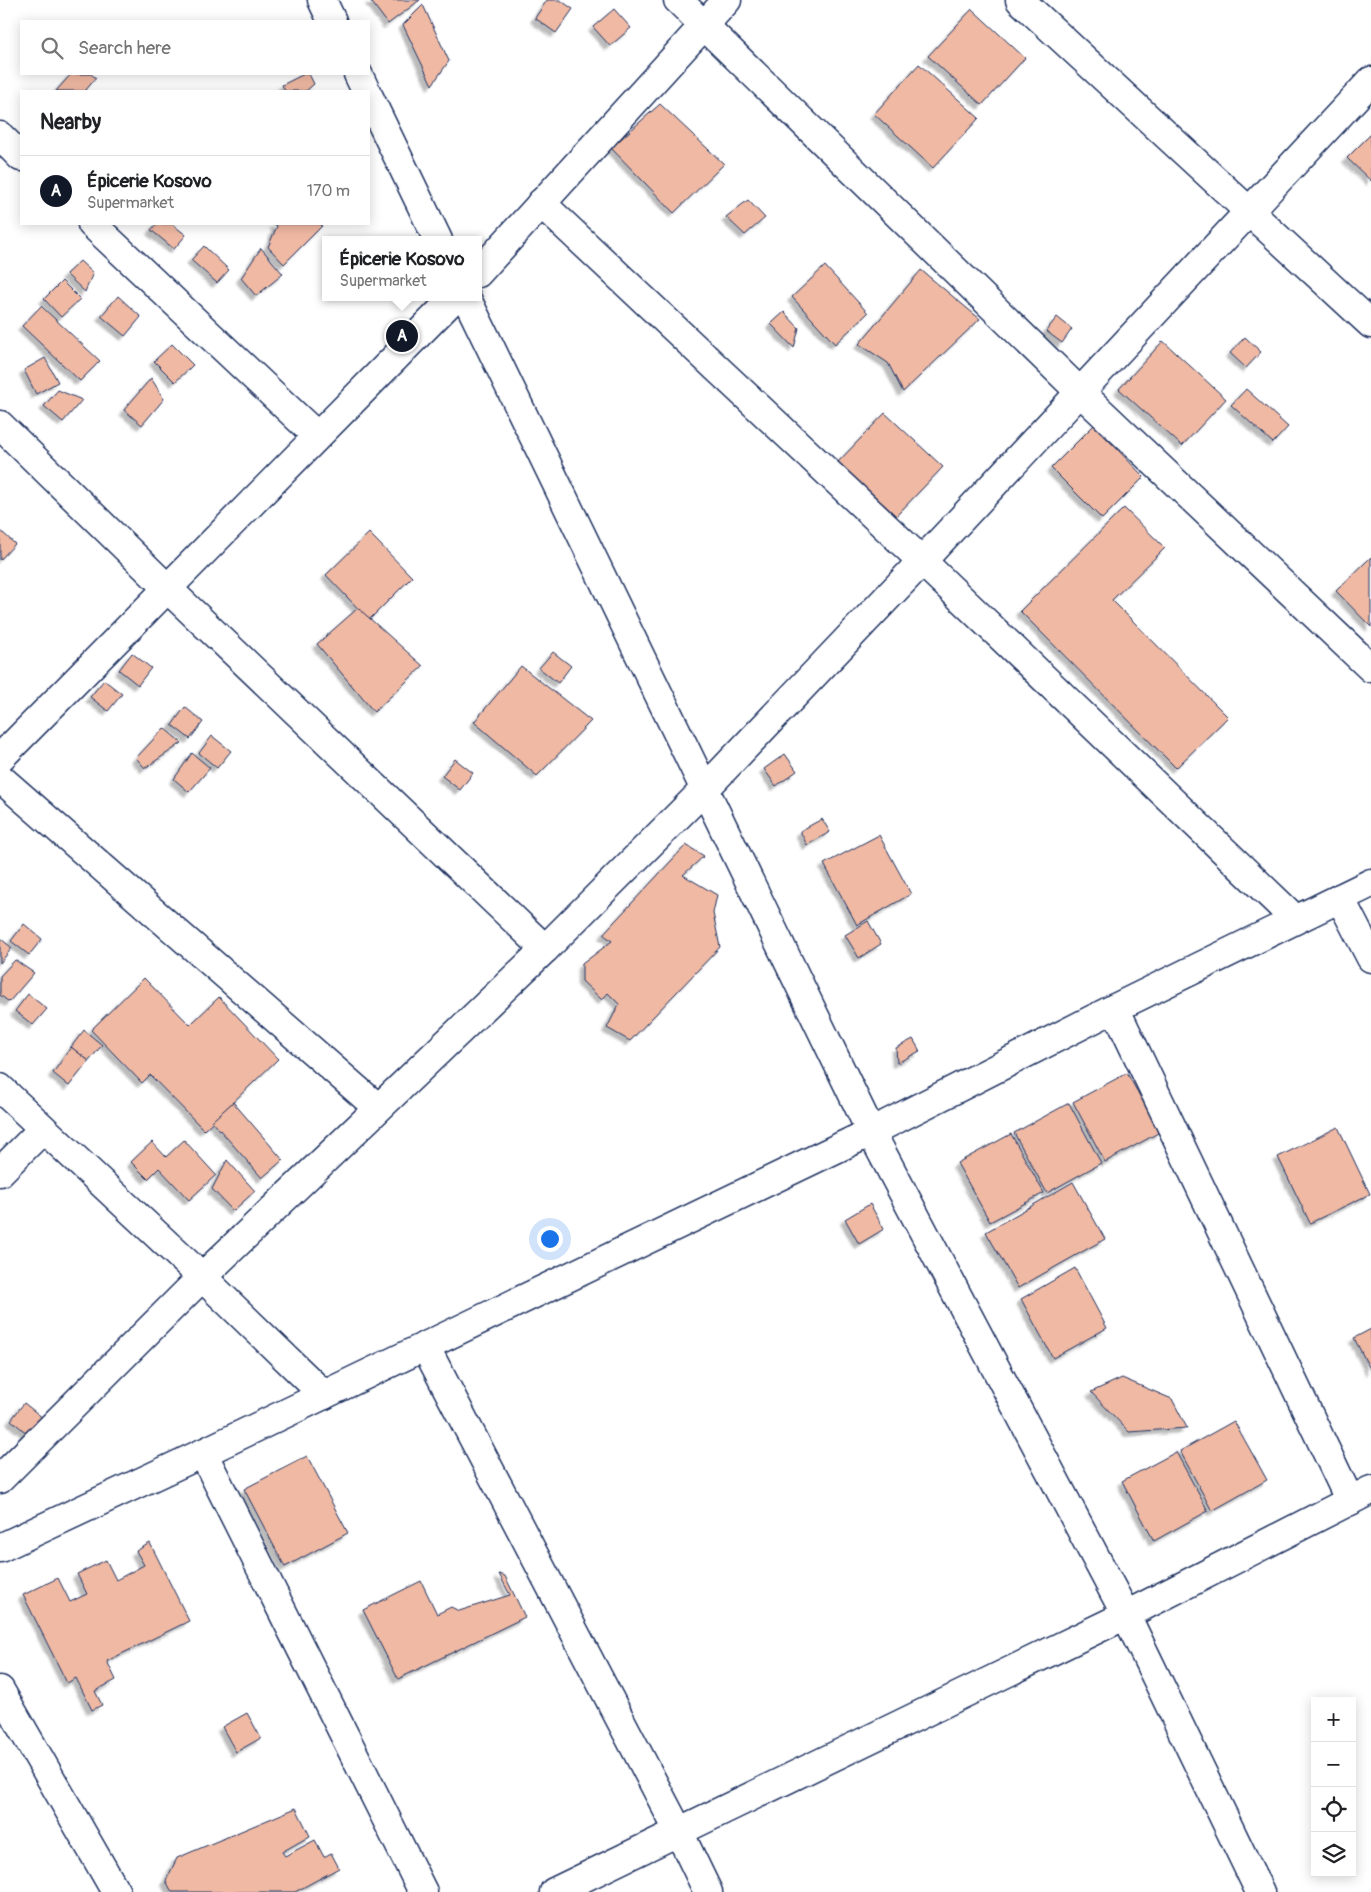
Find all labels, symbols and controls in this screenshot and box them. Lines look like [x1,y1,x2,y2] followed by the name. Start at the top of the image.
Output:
[20,20,370,75] search box
[38,34,66,62] icon: search
[78,36,171,60] text: Search here
[40,109,101,136] text: Nearby
[87,169,212,193] text: Épicerie Kosovo
[51,181,61,201] text: A
[307,181,350,201] text: 170 m
[87,193,174,213] text: Supermarket
[322,236,482,301] popup
[340,247,464,271] text: Épicerie Kosovo
[340,271,427,291] text: Supermarket
[386,317,418,355] pin: A
[537,1226,563,1252] your location
[1311,1697,1356,1877] map controls
[1311,1697,1356,1742] button: +
[1311,1742,1356,1787] button: −
[1311,1787,1356,1832] button: locate
[1311,1832,1356,1877] button: layers

